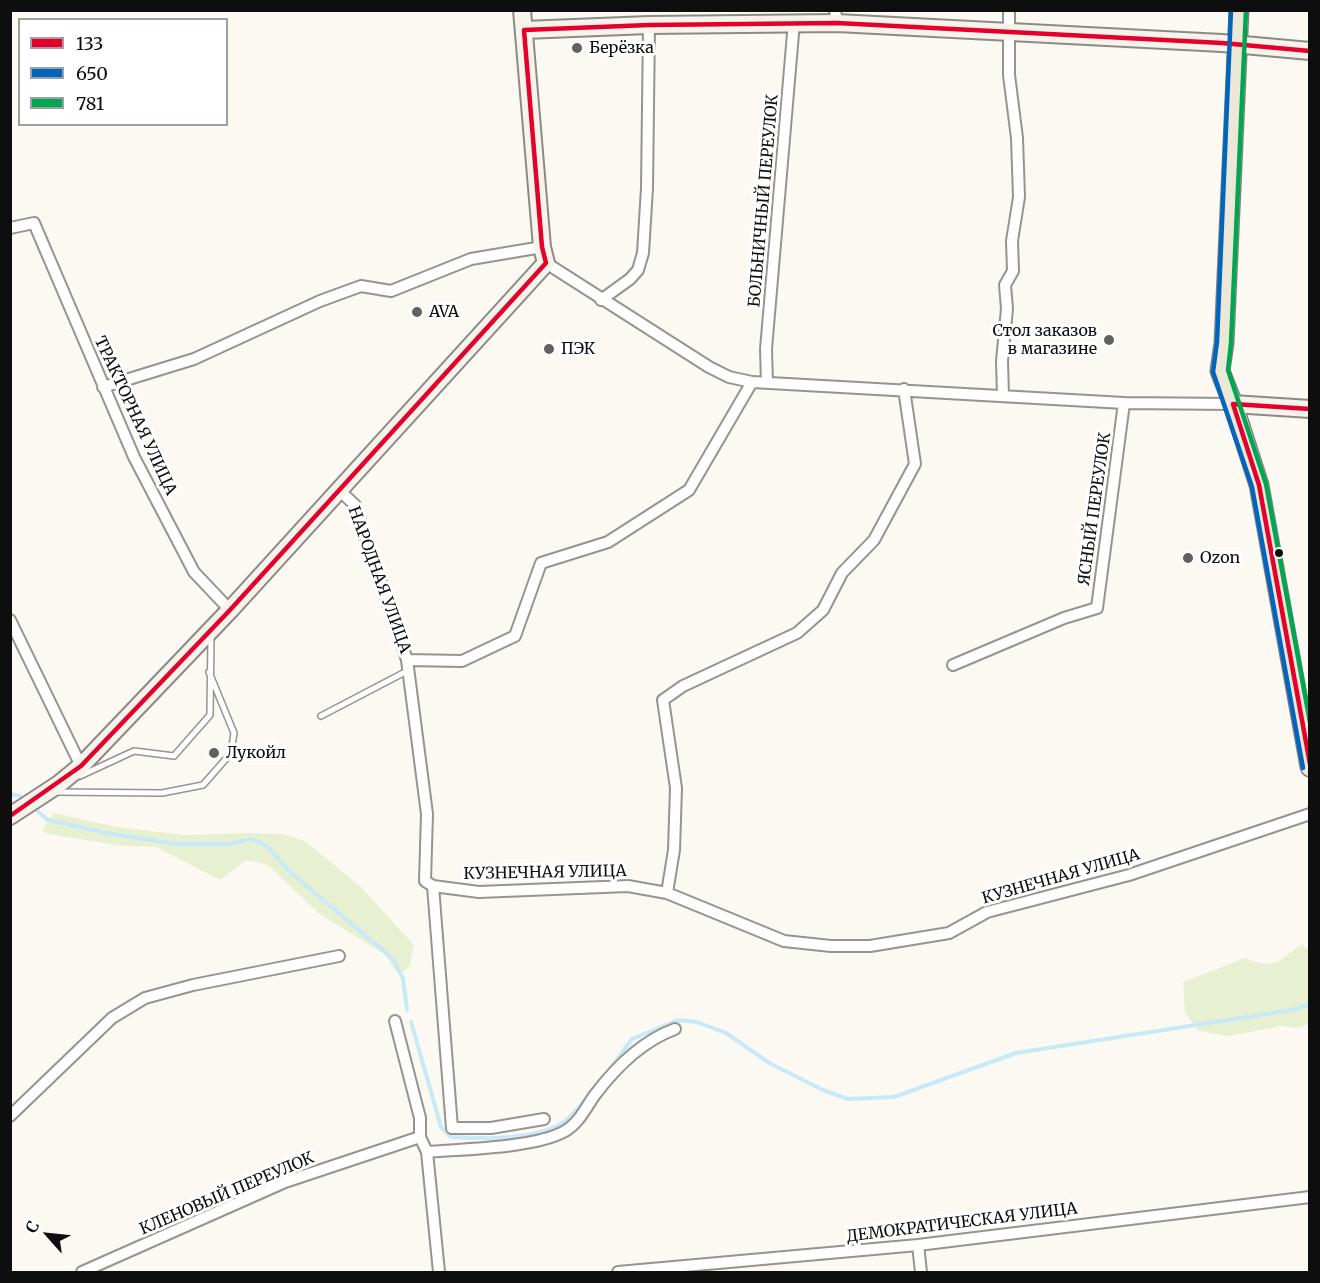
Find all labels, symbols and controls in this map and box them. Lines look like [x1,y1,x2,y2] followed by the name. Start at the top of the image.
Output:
[18,18,228,126] legend
[76,32,103,55] text: 133
[589,38,654,58] place label: Берёзка
[570,41,584,55] marker: Берёзка
[76,62,108,85] text: 650
[76,92,104,115] text: 781
[745,94,783,308] street label: БОЛЬНИЧНЫЙ ПЕРЕУЛОК
[429,302,459,322] place label: AVA
[410,305,424,319] marker: AVA
[992,321,1097,359] place label: Стол заказов в магазине
[1102,333,1116,347] marker: Стол заказов в магазине
[90,334,180,498] street label: ТРАКТОРНАЯ УЛИЦА
[561,339,595,359] place label: ПЭК
[542,342,556,356] marker: ПЭК
[1075,431,1115,587] street label: ЯСНЫЙ ПЕРЕУЛОК
[343,504,415,656] street label: НАРОДНАЯ УЛИЦА
[1273,547,1285,559] unlabelled marker
[1200,548,1240,568] place label: Ozon
[1181,551,1195,565] marker: Ozon
[226,743,286,763] place label: Лукойл
[207,746,221,760] marker: Лукойл
[980,845,1142,909] street label: КУЗНЕЧНАЯ УЛИЦА
[463,862,627,884] street label: КУЗНЕЧНАЯ УЛИЦА
[137,1149,317,1239] street label: КЛЕНОВЫЙ ПЕРЕУЛОК
[846,1199,1078,1247] street label: ДЕМОКРАТИЧЕСКАЯ УЛИЦА
[18,1205,78,1265] north arrow
[21,1218,43,1236] text: С

